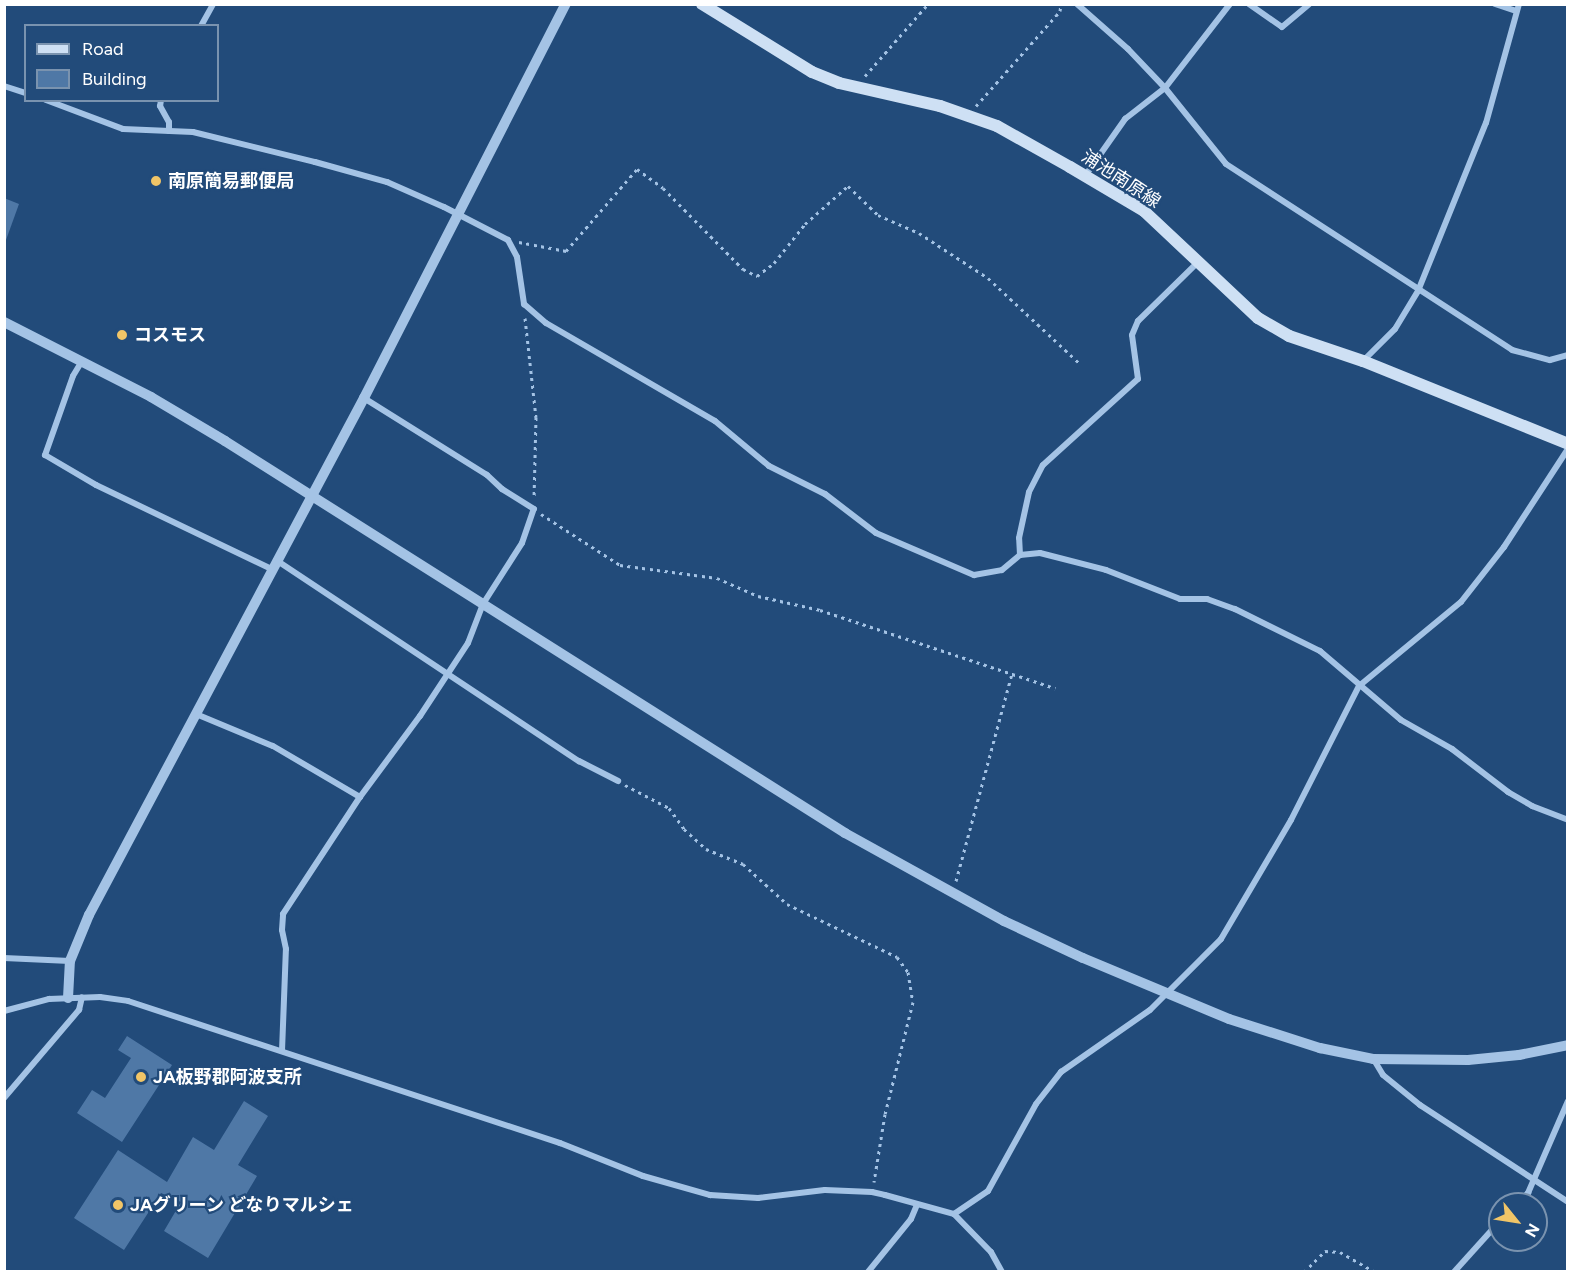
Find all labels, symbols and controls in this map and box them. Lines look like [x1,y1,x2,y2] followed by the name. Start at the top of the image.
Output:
[24,24,219,102] legend
[82,38,123,60] text: Road
[82,68,147,90] text: Building
[1077,145,1165,213] street label: 浦池南原線
[168,170,294,192] place label: 南原簡易郵便局
[149,174,163,188] marker: 南原簡易郵便局
[134,324,206,346] place label: コスモス
[115,328,129,342] marker: コスモス
[153,1066,302,1088] place label: JA板野郡阿波支所
[134,1070,148,1084] marker: JA板野郡阿波支所
[1488,1192,1548,1252] north arrow
[130,1194,355,1216] place label: JAグリーン どなりマルシェ
[111,1198,125,1212] marker: JAグリーン どなりマルシェ
[1521,1220,1544,1240] text: N

